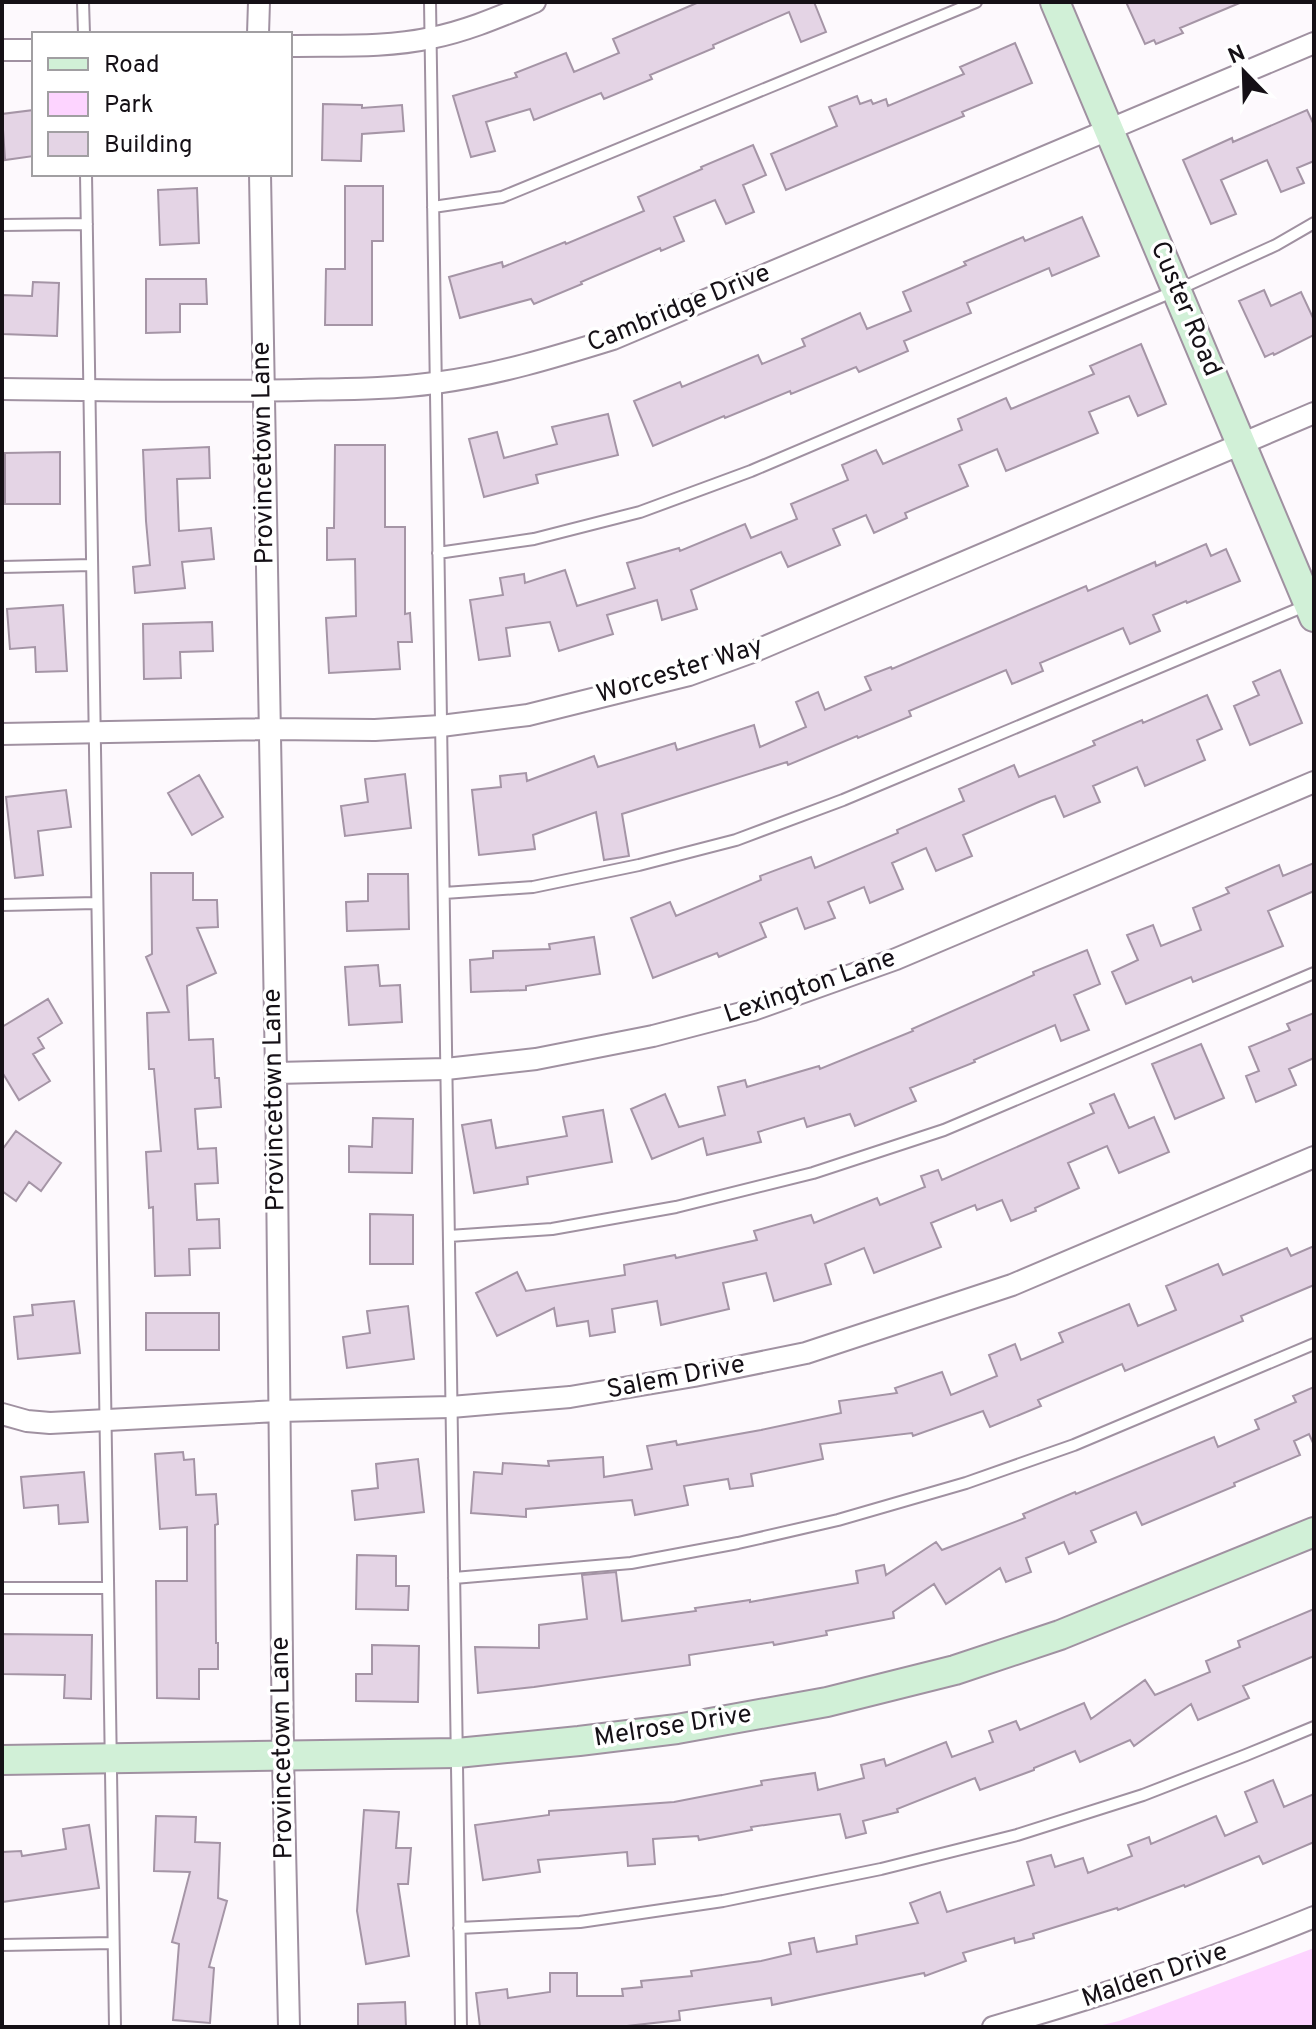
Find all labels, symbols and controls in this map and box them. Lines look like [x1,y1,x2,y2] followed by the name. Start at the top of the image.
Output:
[32,32,292,176] legend
[1204,32,1284,112] north arrow
[1225,40,1250,71] text: N
[104,51,160,81] text: Road
[104,91,154,121] text: Park
[104,131,193,161] text: Building
[1142,236,1228,382] street label: Custer Road
[583,257,775,361] street label: Cambridge Drive
[246,341,282,565] street label: Provincetown Lane
[593,630,767,712] street label: Worcester Way
[720,942,900,1032] street label: Lexington Lane
[257,988,293,1212] street label: Provincetown Lane
[604,1348,748,1408] street label: Salem Drive
[265,1636,301,1860] street label: Provincetown Lane
[592,1698,754,1756] street label: Melrose Drive
[1078,1936,1232,2016] street label: Malden Drive

